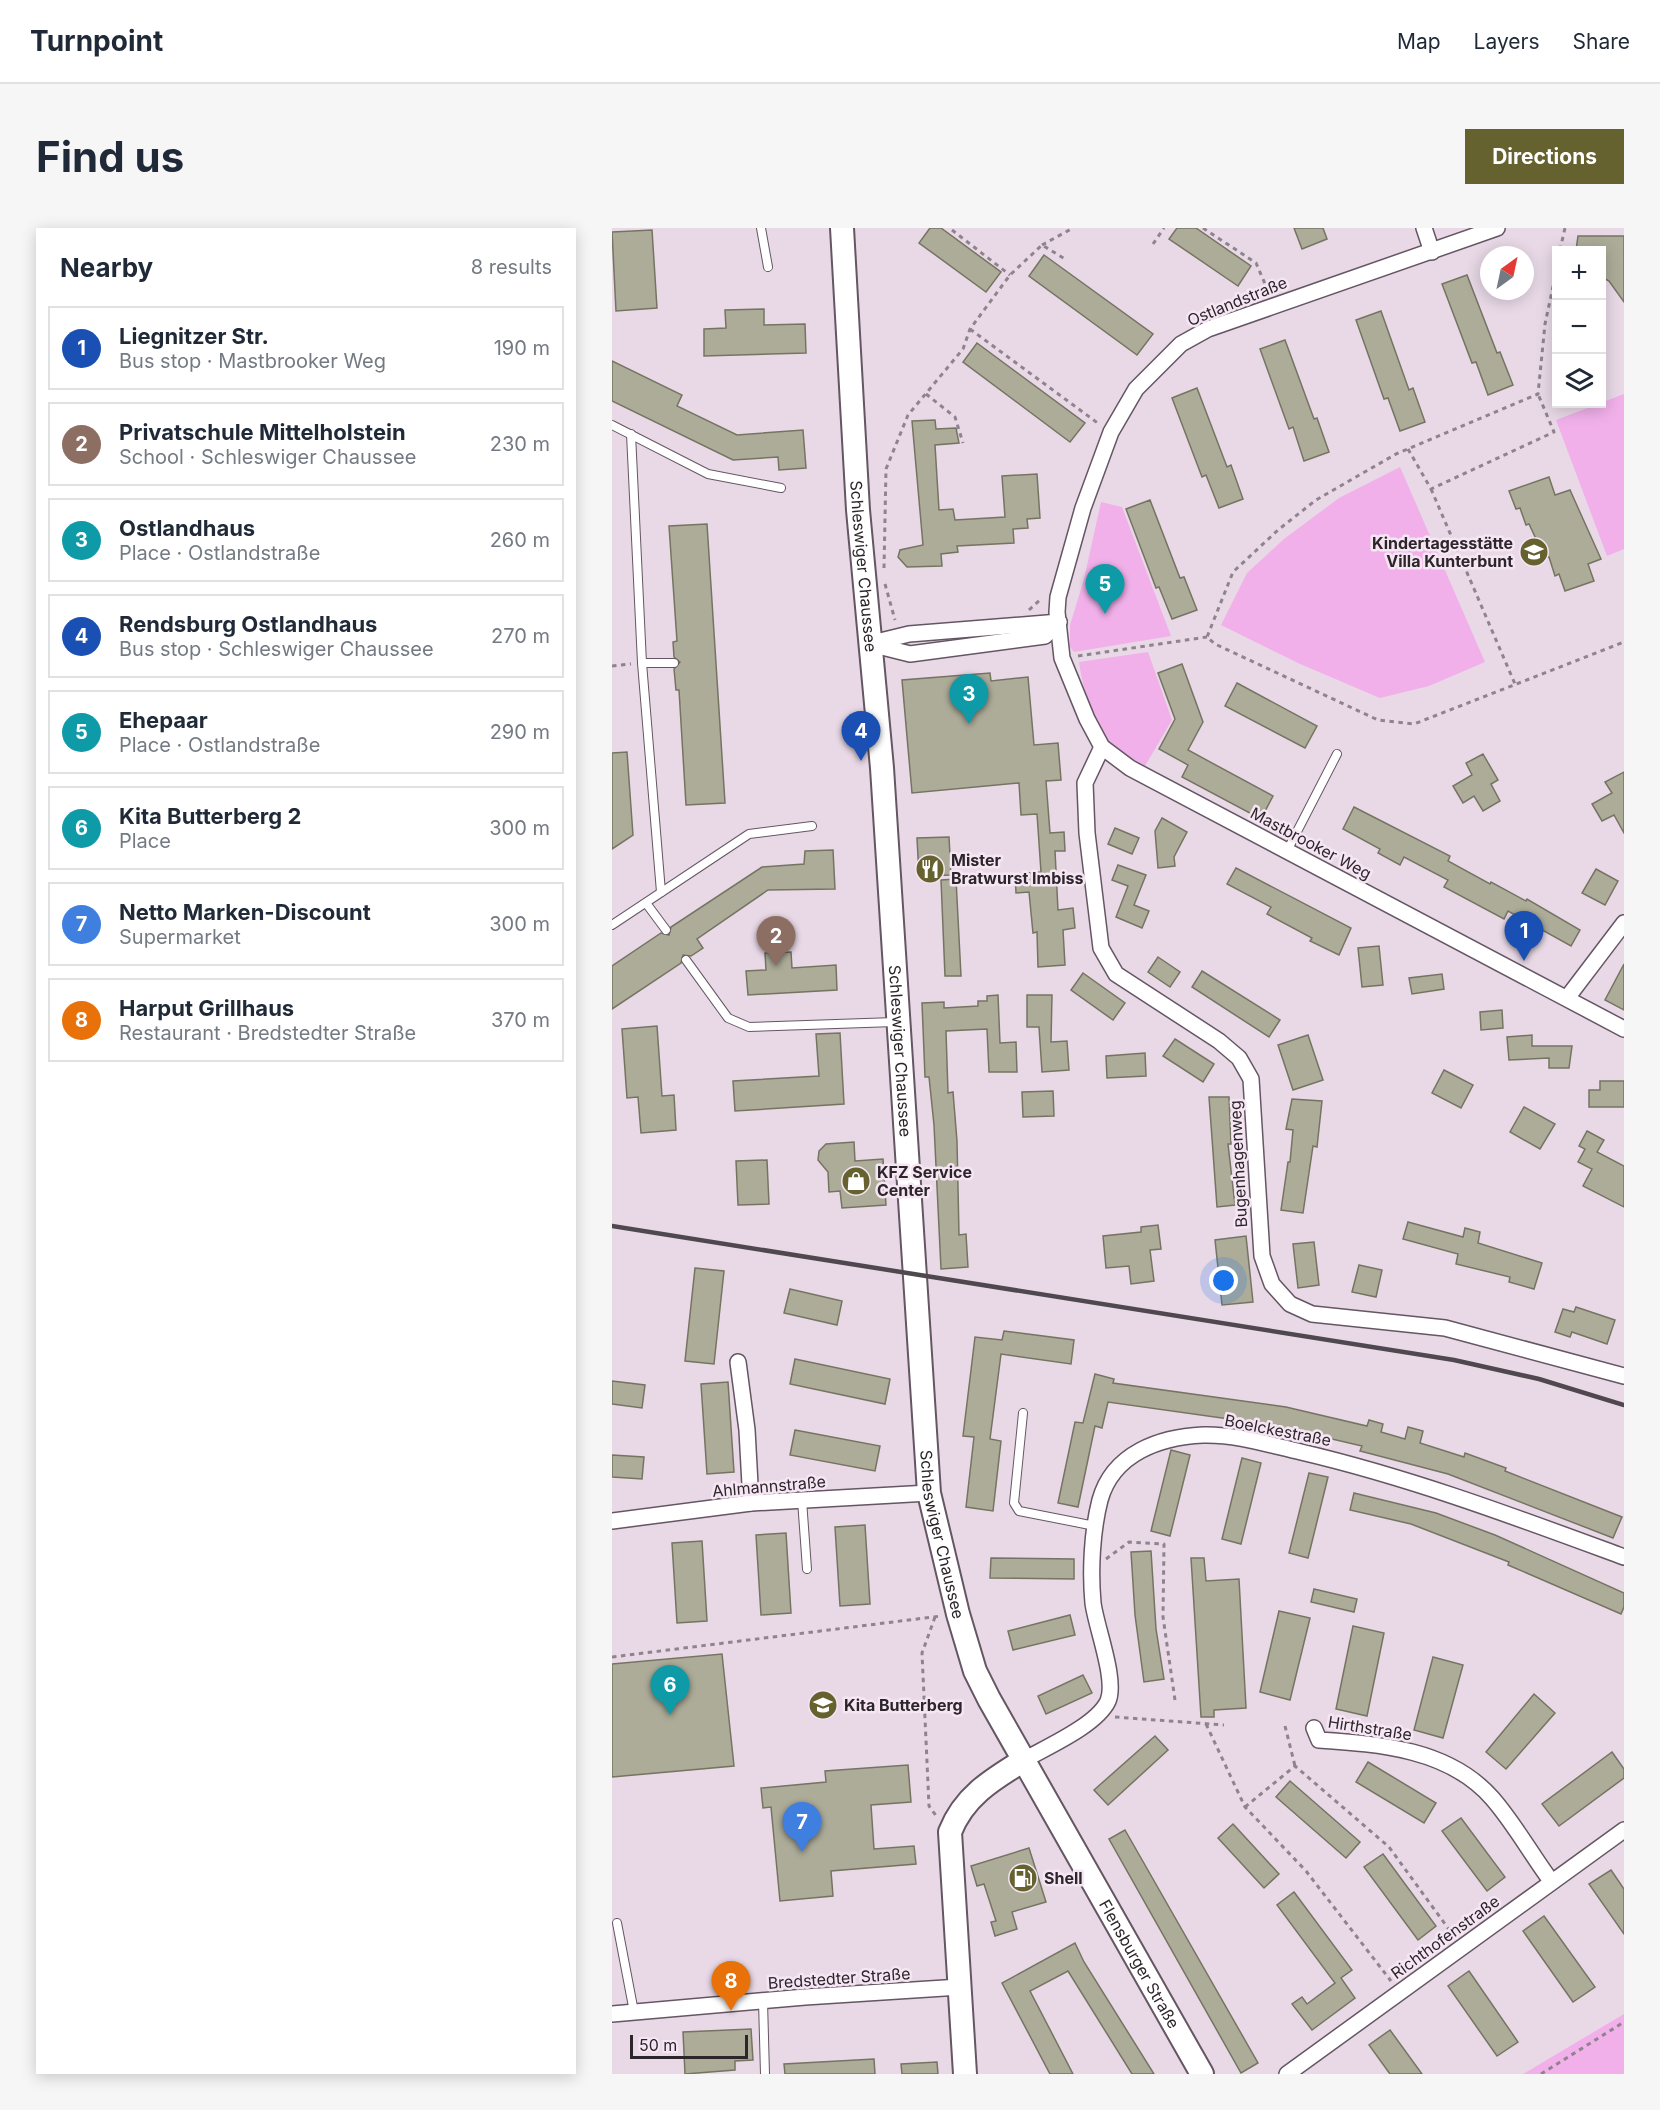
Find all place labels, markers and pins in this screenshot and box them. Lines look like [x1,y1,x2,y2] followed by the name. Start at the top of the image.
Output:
[1372,533,1513,571] place label: Kindertagesstätte Villa Kunterbunt
[1518,536,1550,568] school or university icon: Kindertagesstätte Villa Kunterbunt
[1086,564,1124,614] pin: 5
[950,674,988,724] pin: 3
[842,712,880,761] pin: 4
[951,850,1084,888] place label: Mister Bratwurst Imbiss
[914,853,946,885] restaurant icon: Mister Bratwurst Imbiss
[1504,912,1544,961] pin: 1
[756,916,796,966] pin: 2
[877,1162,972,1200] place label: KFZ Service Center
[840,1165,872,1197] shop icon: KFZ Service Center
[650,1666,690,1715] pin: 6
[807,1689,839,1721] school or university icon: Kita Butterberg
[844,1695,963,1715] place label: Kita Butterberg
[782,1802,822,1852] pin: 7
[1007,1862,1039,1894] fuel station icon: Shell
[1044,1868,1083,1888] place label: Shell
[712,1962,750,2011] pin: 8

